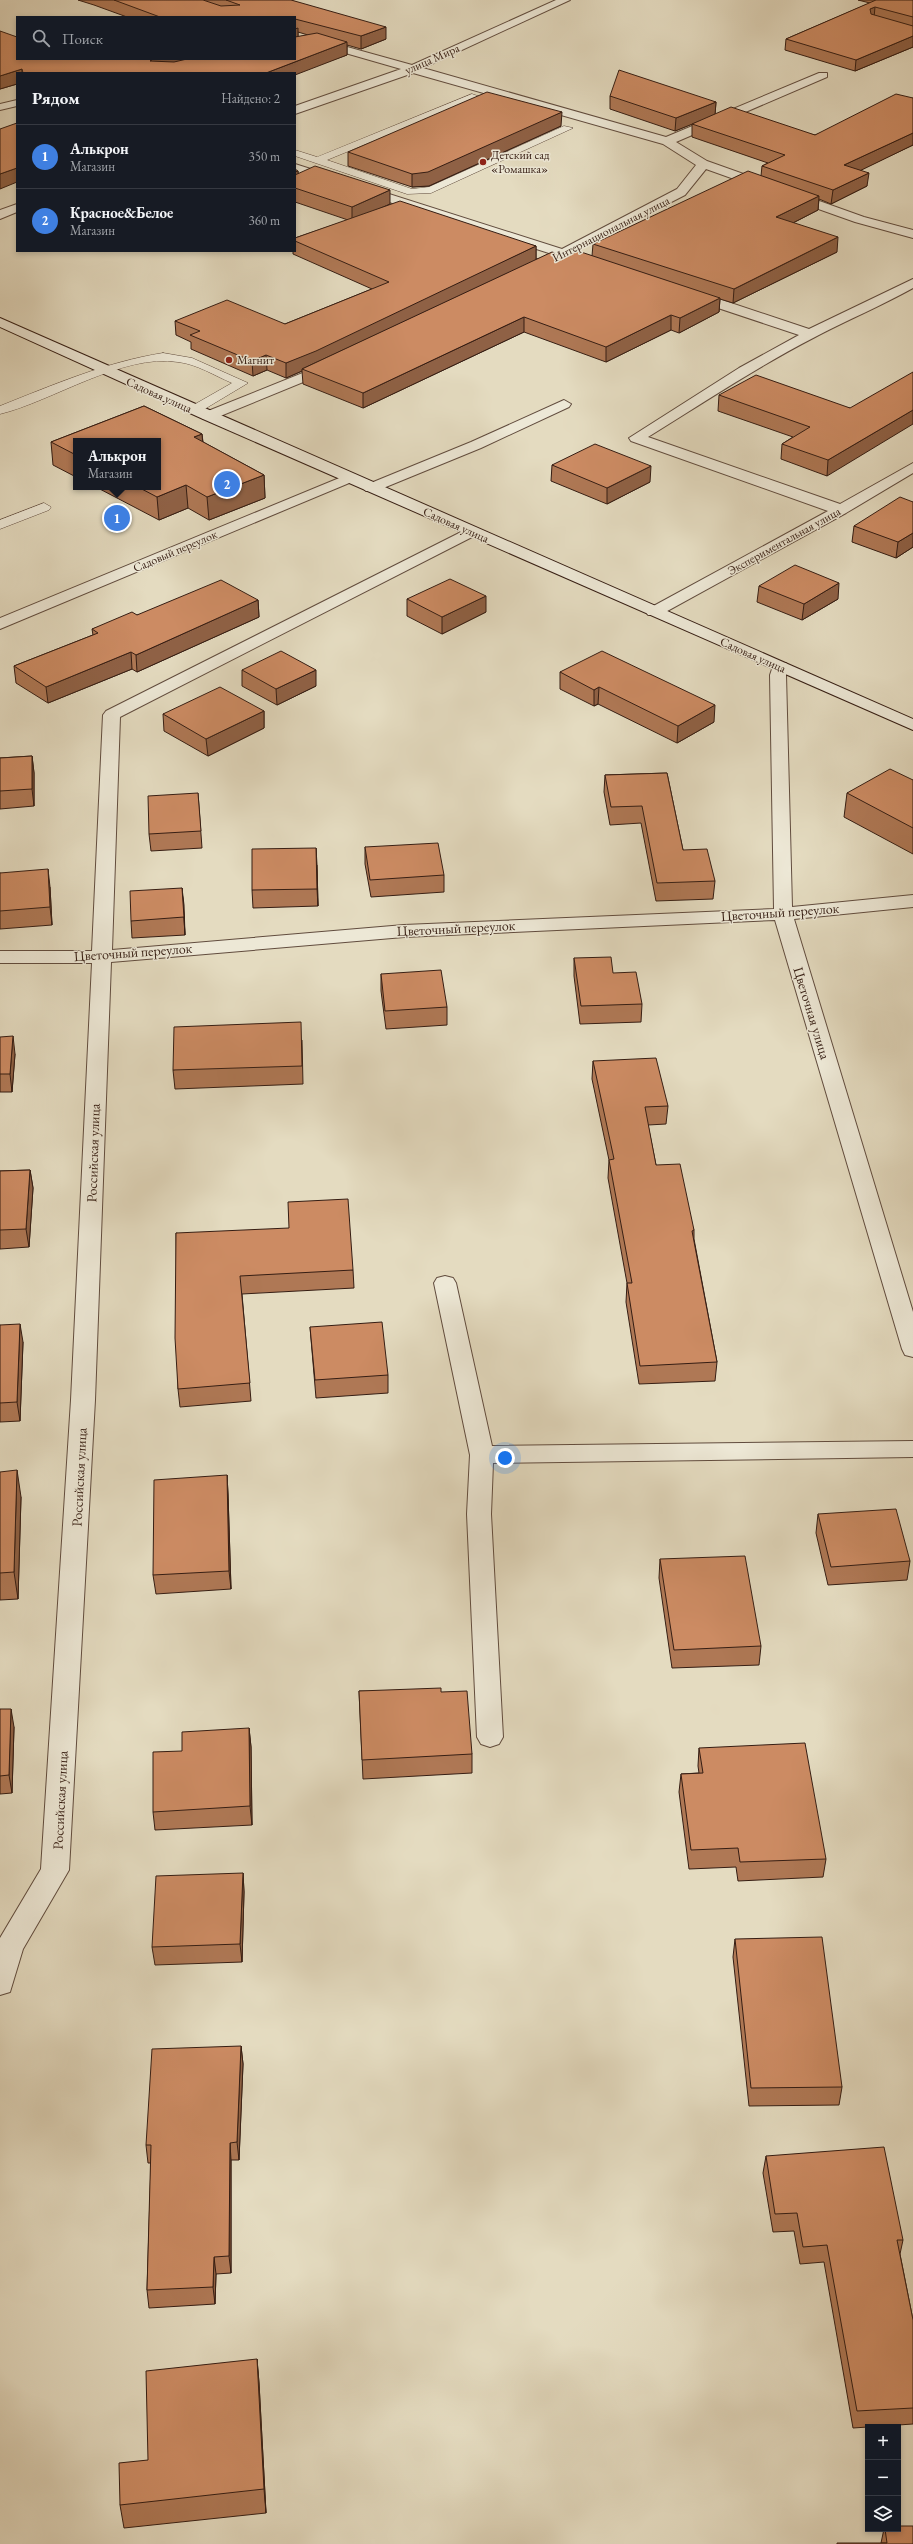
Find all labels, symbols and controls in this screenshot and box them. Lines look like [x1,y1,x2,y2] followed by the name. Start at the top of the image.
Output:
[16,16,296,60] search box
[30,27,52,49] icon: search
[62,29,103,48] text: Поиск
[402,40,462,78] street label: улица Мира
[32,87,80,109] text: Рядом
[221,90,280,107] text: Найдено: 2
[70,139,129,158] text: Алькрон
[491,147,550,177] place label: Детский сад «Ромашка»
[42,148,48,165] text: 1
[249,148,280,165] text: 350 m
[478,157,488,167] marker: Детский сад «Ромашка»
[70,158,115,175] text: Магазин
[550,192,673,266] street label: Интернациональная улица
[70,203,173,222] text: Красное&Белое
[42,212,48,229] text: 2
[249,212,280,229] text: 360 m
[70,222,115,239] text: Магазин
[237,352,274,368] place label: Магнит
[224,355,234,365] marker: Магнит
[124,373,195,417] street label: Садовая улица
[73,438,161,490] popup
[88,446,146,465] text: Алькрон
[88,465,133,482] text: Магазин
[214,469,240,499] pin: 2
[104,503,130,533] pin: 1
[421,503,492,547] street label: Садовая улица
[725,503,843,579] street label: Экспериментальная улица
[130,526,220,576] street label: Садовый переулок
[718,633,789,677] street label: Садовая улица
[720,899,840,925] street label: Цветочный переулок
[396,916,516,940] street label: Цветочный переулок
[73,939,193,965] street label: Цветочный переулок
[789,965,835,1062] street label: Цветочная улица
[82,1103,104,1203] street label: Российская улица
[67,1427,91,1527] street label: Российская улица
[495,1448,515,1468] your location
[48,1750,72,1850] street label: Российская улица
[865,2424,901,2532] map controls
[865,2424,901,2460] button: +
[865,2460,901,2496] button: −
[865,2496,901,2532] button: layers

